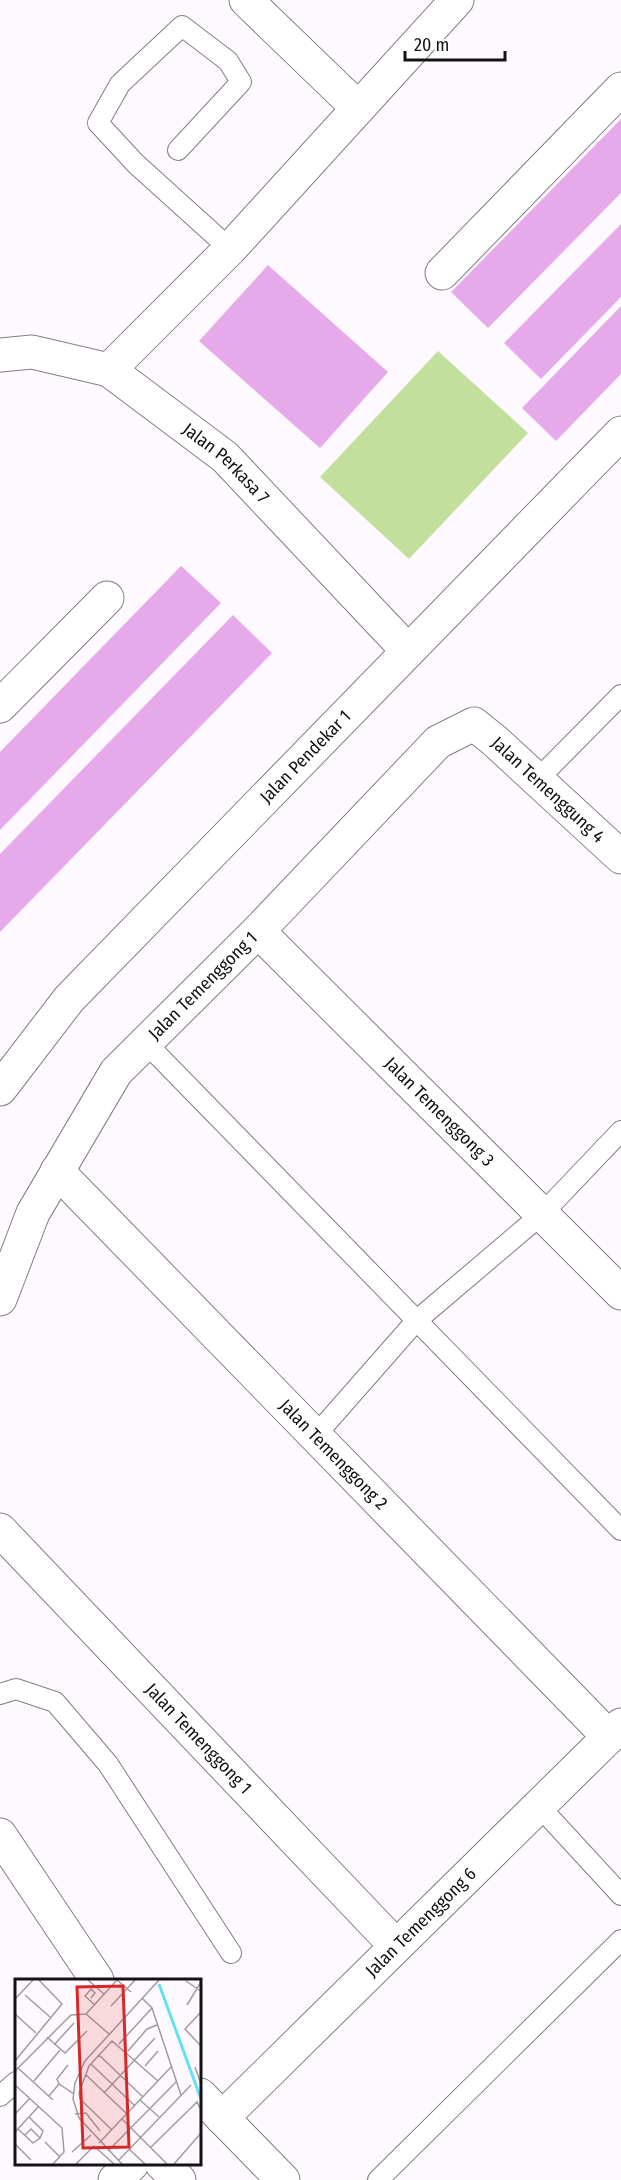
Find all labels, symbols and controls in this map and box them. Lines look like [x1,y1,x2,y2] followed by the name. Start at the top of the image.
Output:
[405,24,506,62] scale bar
[414,34,449,56] text: 20 m
[178,418,274,508] street label: Jalan Perkasa 7
[255,706,356,808] street label: Jalan Pendekar 1
[487,732,609,848] street label: Jalan Temenggung 4
[144,927,262,1045] street label: Jalan Temenggong 1
[380,1053,499,1171] street label: Jalan Temenggong 3
[275,1395,392,1514] street label: Jalan Temenggong 2
[141,1679,256,1799] street label: Jalan Temenggong 1
[361,1863,481,1981] street label: Jalan Temenggong 6
[15,1979,201,2165] inset map

